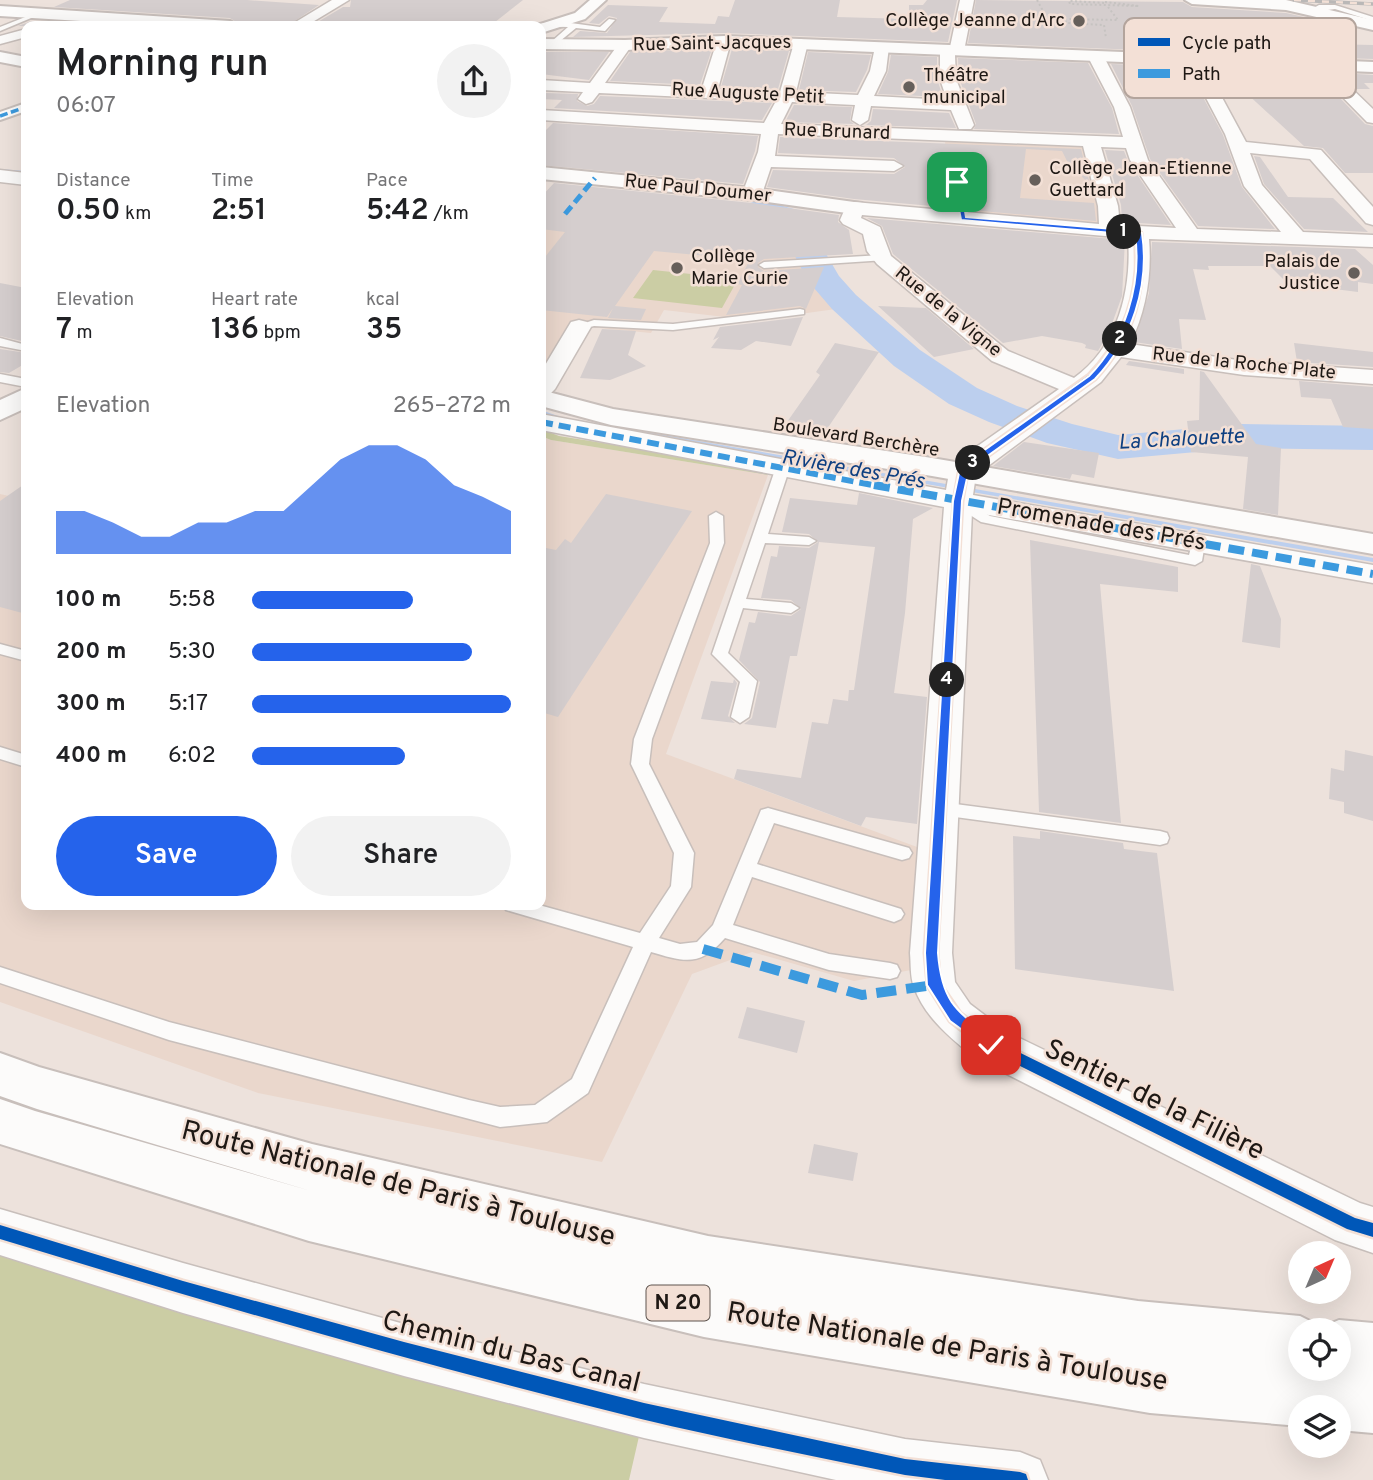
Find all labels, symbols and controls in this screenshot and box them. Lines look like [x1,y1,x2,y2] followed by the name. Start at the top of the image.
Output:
[885,9,1065,33] place label: Collège Jeanne d'Arc
[1071,13,1087,29] marker: Collège Jeanne d'Arc
[1124,18,1356,98] legend
[633,31,791,57] street label: Rue Saint-Jacques
[1182,32,1271,56] text: Cycle path
[56,41,269,90] text: Morning run
[437,44,511,118] button: share
[1182,63,1221,87] text: Path
[923,64,1006,110] place label: Théâtre municipal
[671,78,825,110] street label: Rue Auguste Petit
[901,79,917,95] marker: Théâtre municipal
[56,92,116,121] text: 06:07
[783,118,891,146] street label: Rue Brunard
[927,152,987,212] pin
[1049,157,1232,203] place label: Collège Jean-Etienne Guettard
[938,163,976,201] icon: arrive
[56,169,131,193] text: Distance
[211,169,254,193] text: Time
[366,169,408,193] text: Pace
[623,169,773,209] street label: Rue Paul Doumer
[1027,172,1043,188] marker: Collège Jean-Etienne Guettard
[56,193,121,230] text: 0.50
[211,193,267,230] text: 2:51
[366,193,429,230] text: 5:42
[121,202,151,226] text: km
[429,202,469,226] text: /km
[1106,215,1142,250] pin: 1
[1120,219,1127,243] text: 1
[691,245,788,291] place label: Collège Marie Curie
[1264,250,1340,296] place label: Palais de Justice
[669,260,685,276] marker: Collège Marie Curie
[890,261,1006,363] street label: Rue de la Vigne
[1346,265,1362,281] marker: Palais de Justice
[56,288,134,312] text: Elevation
[211,288,298,312] text: Heart rate
[366,288,400,312] text: kcal
[56,312,72,349] text: 7
[211,312,259,349] text: 136
[366,312,402,349] text: 35
[72,321,93,345] text: m
[259,321,301,345] text: bpm
[1102,322,1138,356] pin: 2
[1114,326,1125,350] text: 2
[1151,342,1337,386] street label: Rue de la Roche Plate
[56,392,151,421] text: Elevation
[393,392,511,421] text: 265–272 m
[771,413,941,463] street label: Boulevard Berchère
[1118,423,1246,457] water label: La Chalouette
[779,444,927,496] water label: Rivière des Prés
[956,446,990,480] pin: 3
[967,450,978,474] text: 3
[994,493,1208,559] street label: Promenade des Prés
[56,586,121,615] text: 100 m
[168,586,216,615] text: 5:58
[56,638,126,667] text: 200 m
[168,638,216,667] text: 5:30
[930,662,964,698] pin: 4
[940,667,953,691] text: 4
[56,690,126,719] text: 300 m
[168,690,208,719] text: 5:17
[56,742,127,771] text: 400 m
[168,742,216,771] text: 6:02
[56,816,277,896] button: Save
[291,816,511,896] button: Share
[961,1015,1021,1075] pin
[972,1026,1010,1064] icon: check
[1038,1032,1270,1170] street label: Sentier de la Filière
[177,1114,619,1256] street label: Route Nationale de Paris à Toulouse
[1288,1241,1351,1304] north arrow
[1288,1241,1351,1458] map controls
[646,1286,710,1320] road number: N 20
[724,1295,1170,1401] street label: Route Nationale de Paris à Toulouse
[378,1303,644,1403] street label: Chemin du Bas Canal
[1288,1318,1351,1381] button: locate
[1288,1395,1351,1458] button: layers

